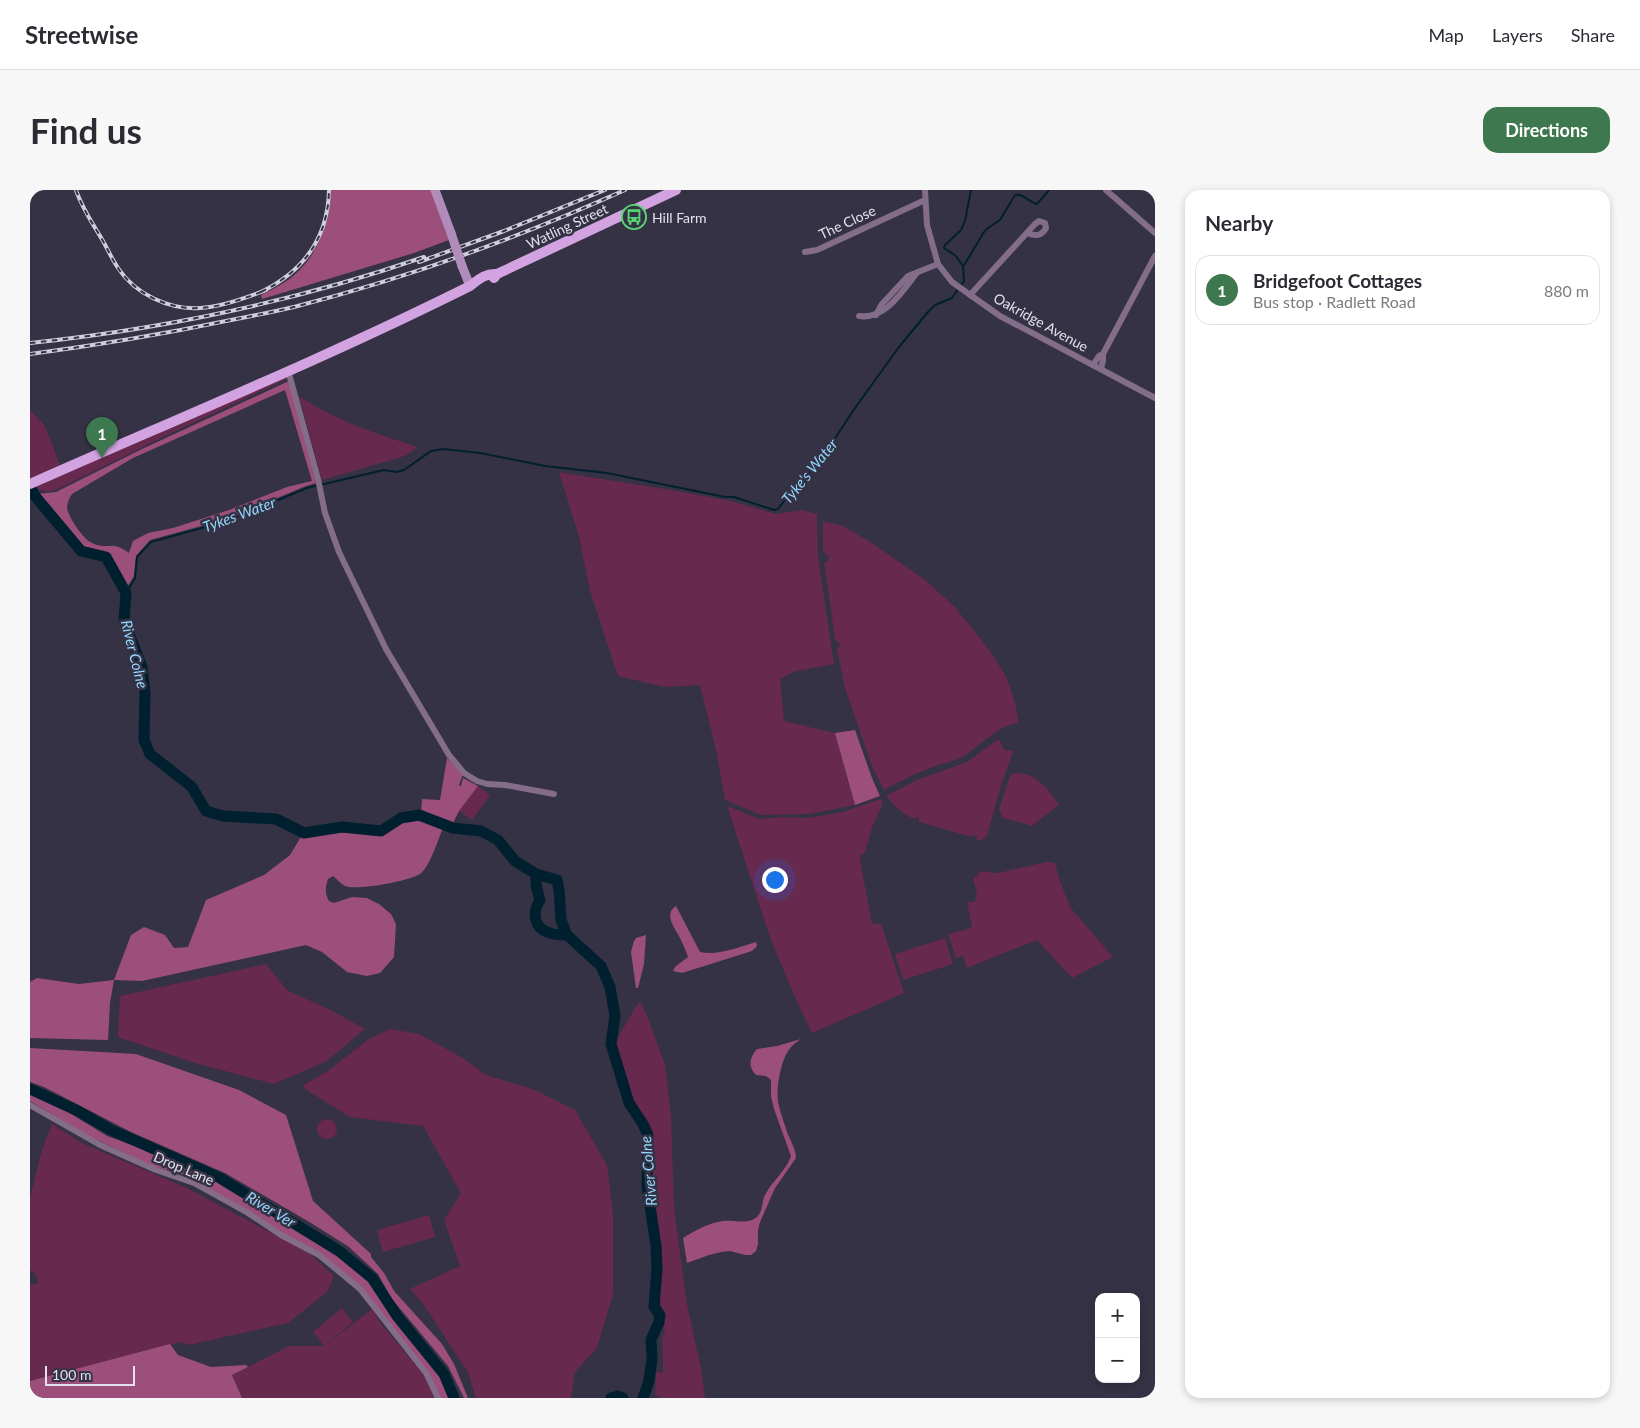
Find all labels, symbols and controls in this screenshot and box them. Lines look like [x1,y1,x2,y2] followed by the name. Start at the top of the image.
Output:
[25,20,138,49] text: Streetwise
[1428,24,1464,46] text: Map
[1492,24,1543,46] text: Layers
[1571,24,1615,46] text: Share
[1483,107,1610,153] button: Directions
[30,109,142,151] text: Find us
[524,200,610,252] street label: Watling Street
[816,201,878,243] street label: The Close
[621,204,647,230] bus stop icon: Hill Farm
[652,209,707,226] place label: Hill Farm
[1205,210,1273,235] text: Nearby
[1253,269,1422,292] text: Bridgefoot Cottages
[1217,281,1227,300] text: 1
[1544,281,1589,300] text: 880 m
[991,289,1091,355] street label: Oakridge Avenue
[1253,292,1416,311] text: Bus stop · Radlett Road
[86,417,118,458] pin: 1
[777,434,841,507] water label: Tyke's Water
[200,492,279,535] water label: Tykes Water
[118,618,152,690] water label: River Colne
[762,867,788,893] your location
[636,1135,660,1207] water label: River Colne
[151,1148,217,1188] street label: Drop Lane
[243,1187,300,1231] water label: River Ver
[1095,1293,1140,1383] map controls
[1095,1293,1140,1338] button: +
[1095,1338,1140,1383] button: −
[45,1363,135,1386] scale bar
[52,1366,91,1383] text: 100 m

